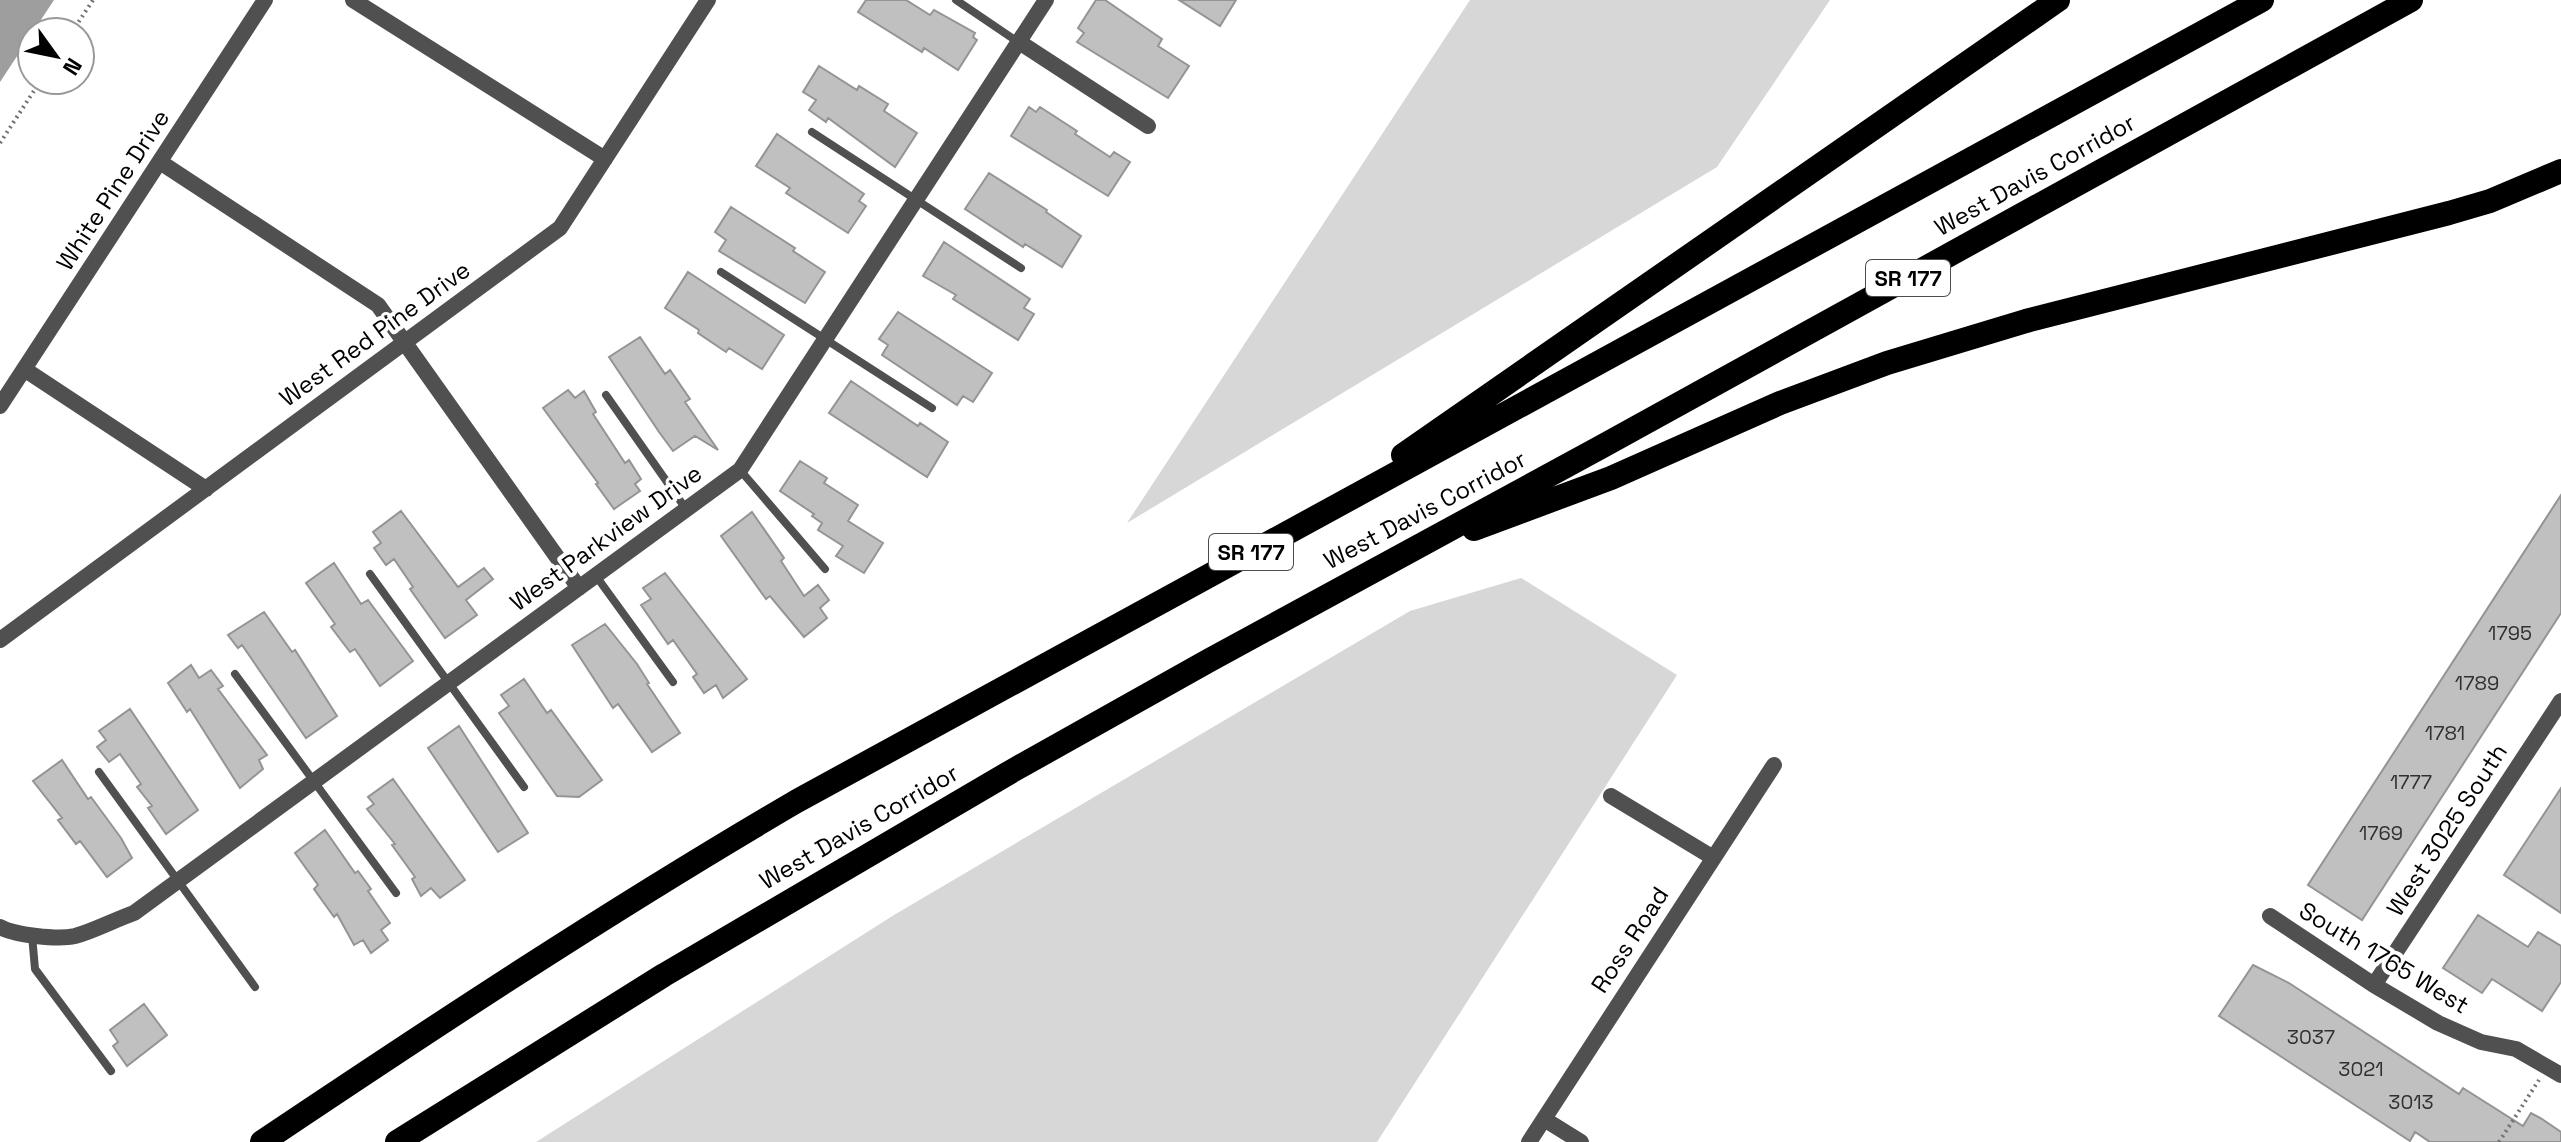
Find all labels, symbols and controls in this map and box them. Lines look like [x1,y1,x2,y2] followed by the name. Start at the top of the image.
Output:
[16,16,96,96] north arrow
[57,53,89,81] text: N
[49,104,176,276] street label: White Pine Drive
[1929,107,2141,243] street label: West Davis Corridor
[273,254,476,413] street label: West Red Pine Drive
[1866,260,1950,296] road number: SR 177
[1318,443,1531,576] street label: West Davis Corridor
[504,457,708,618] street label: West Parkview Drive
[1209,534,1293,570] road number: SR 177
[2488,620,2532,646] house number: 1795
[2455,670,2499,696] house number: 1789
[2425,720,2465,746] house number: 1781
[2379,738,2514,922] street label: West 3025 South
[754,757,964,896] street label: West Davis Corridor
[2390,769,2432,795] house number: 1777
[2359,820,2403,846] house number: 1769
[1584,881,1675,999] street label: Ross Road
[2294,895,2475,1021] street label: South 1765 West
[2287,1024,2335,1050] house number: 3037
[2338,1056,2384,1082] house number: 3021
[2388,1089,2434,1115] house number: 3013

